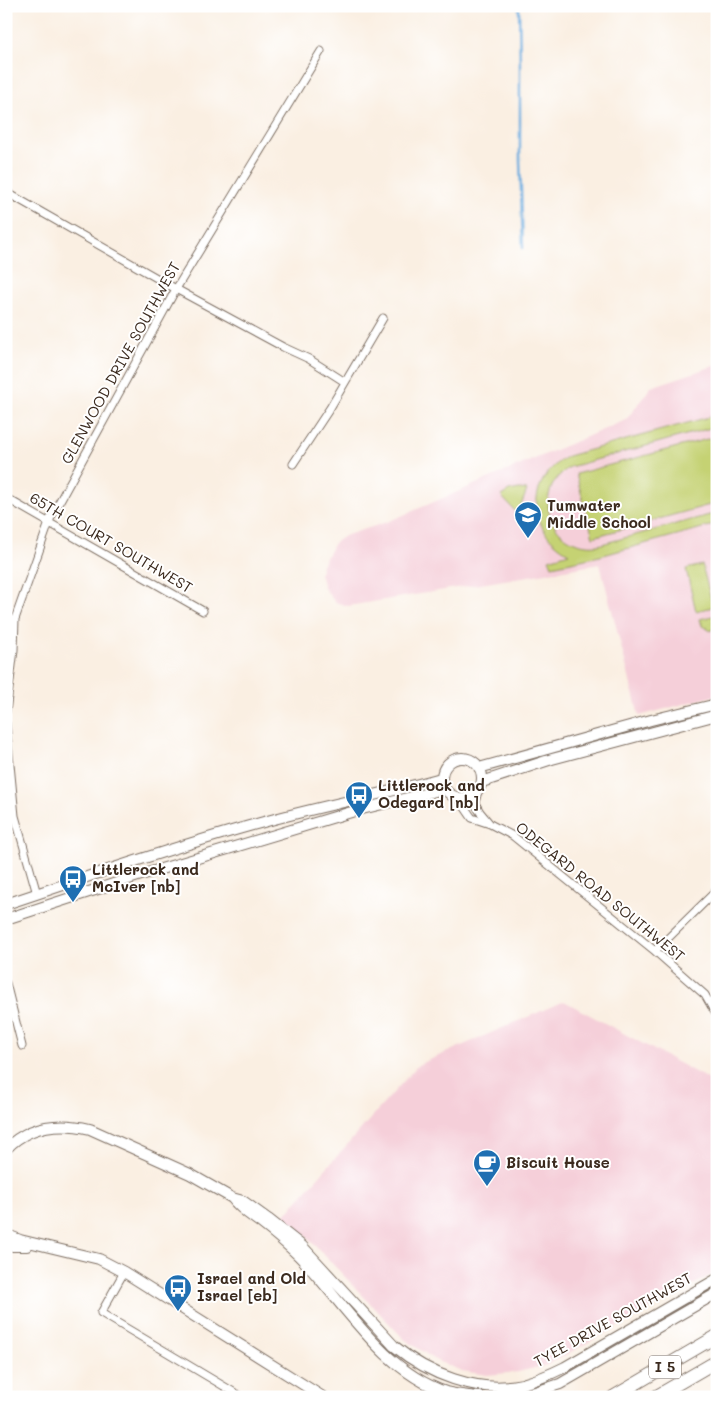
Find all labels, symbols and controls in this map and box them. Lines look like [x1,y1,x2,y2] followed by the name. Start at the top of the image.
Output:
[56,258,184,467] street label: GLENWOOD DRIVE SOUTHWEST
[26,487,197,597] street label: 65TH COURT SOUTHWEST
[547,495,651,532] place label: Tumwater Middle School
[513,500,543,539] school or university icon: Tumwater Middle School
[378,775,485,812] place label: Littlerock and Odegard [nb]
[344,780,374,819] bus stop icon: Littlerock and Odegard [nb]
[512,817,689,966] street label: ODEGARD ROAD SOUTHWEST
[92,859,199,896] place label: Littlerock and McIver [nb]
[58,864,88,903] bus stop icon: Littlerock and McIver [nb]
[472,1148,502,1187] cafe icon: Biscuit House
[506,1152,610,1172] place label: Biscuit House
[530,1267,695,1371] street label: TYEE DRIVE SOUTHWEST
[197,1268,307,1305] place label: Israel and Old Israel [eb]
[163,1273,193,1312] bus stop icon: Israel and Old Israel [eb]
[649,1355,681,1378] road number: I 5

